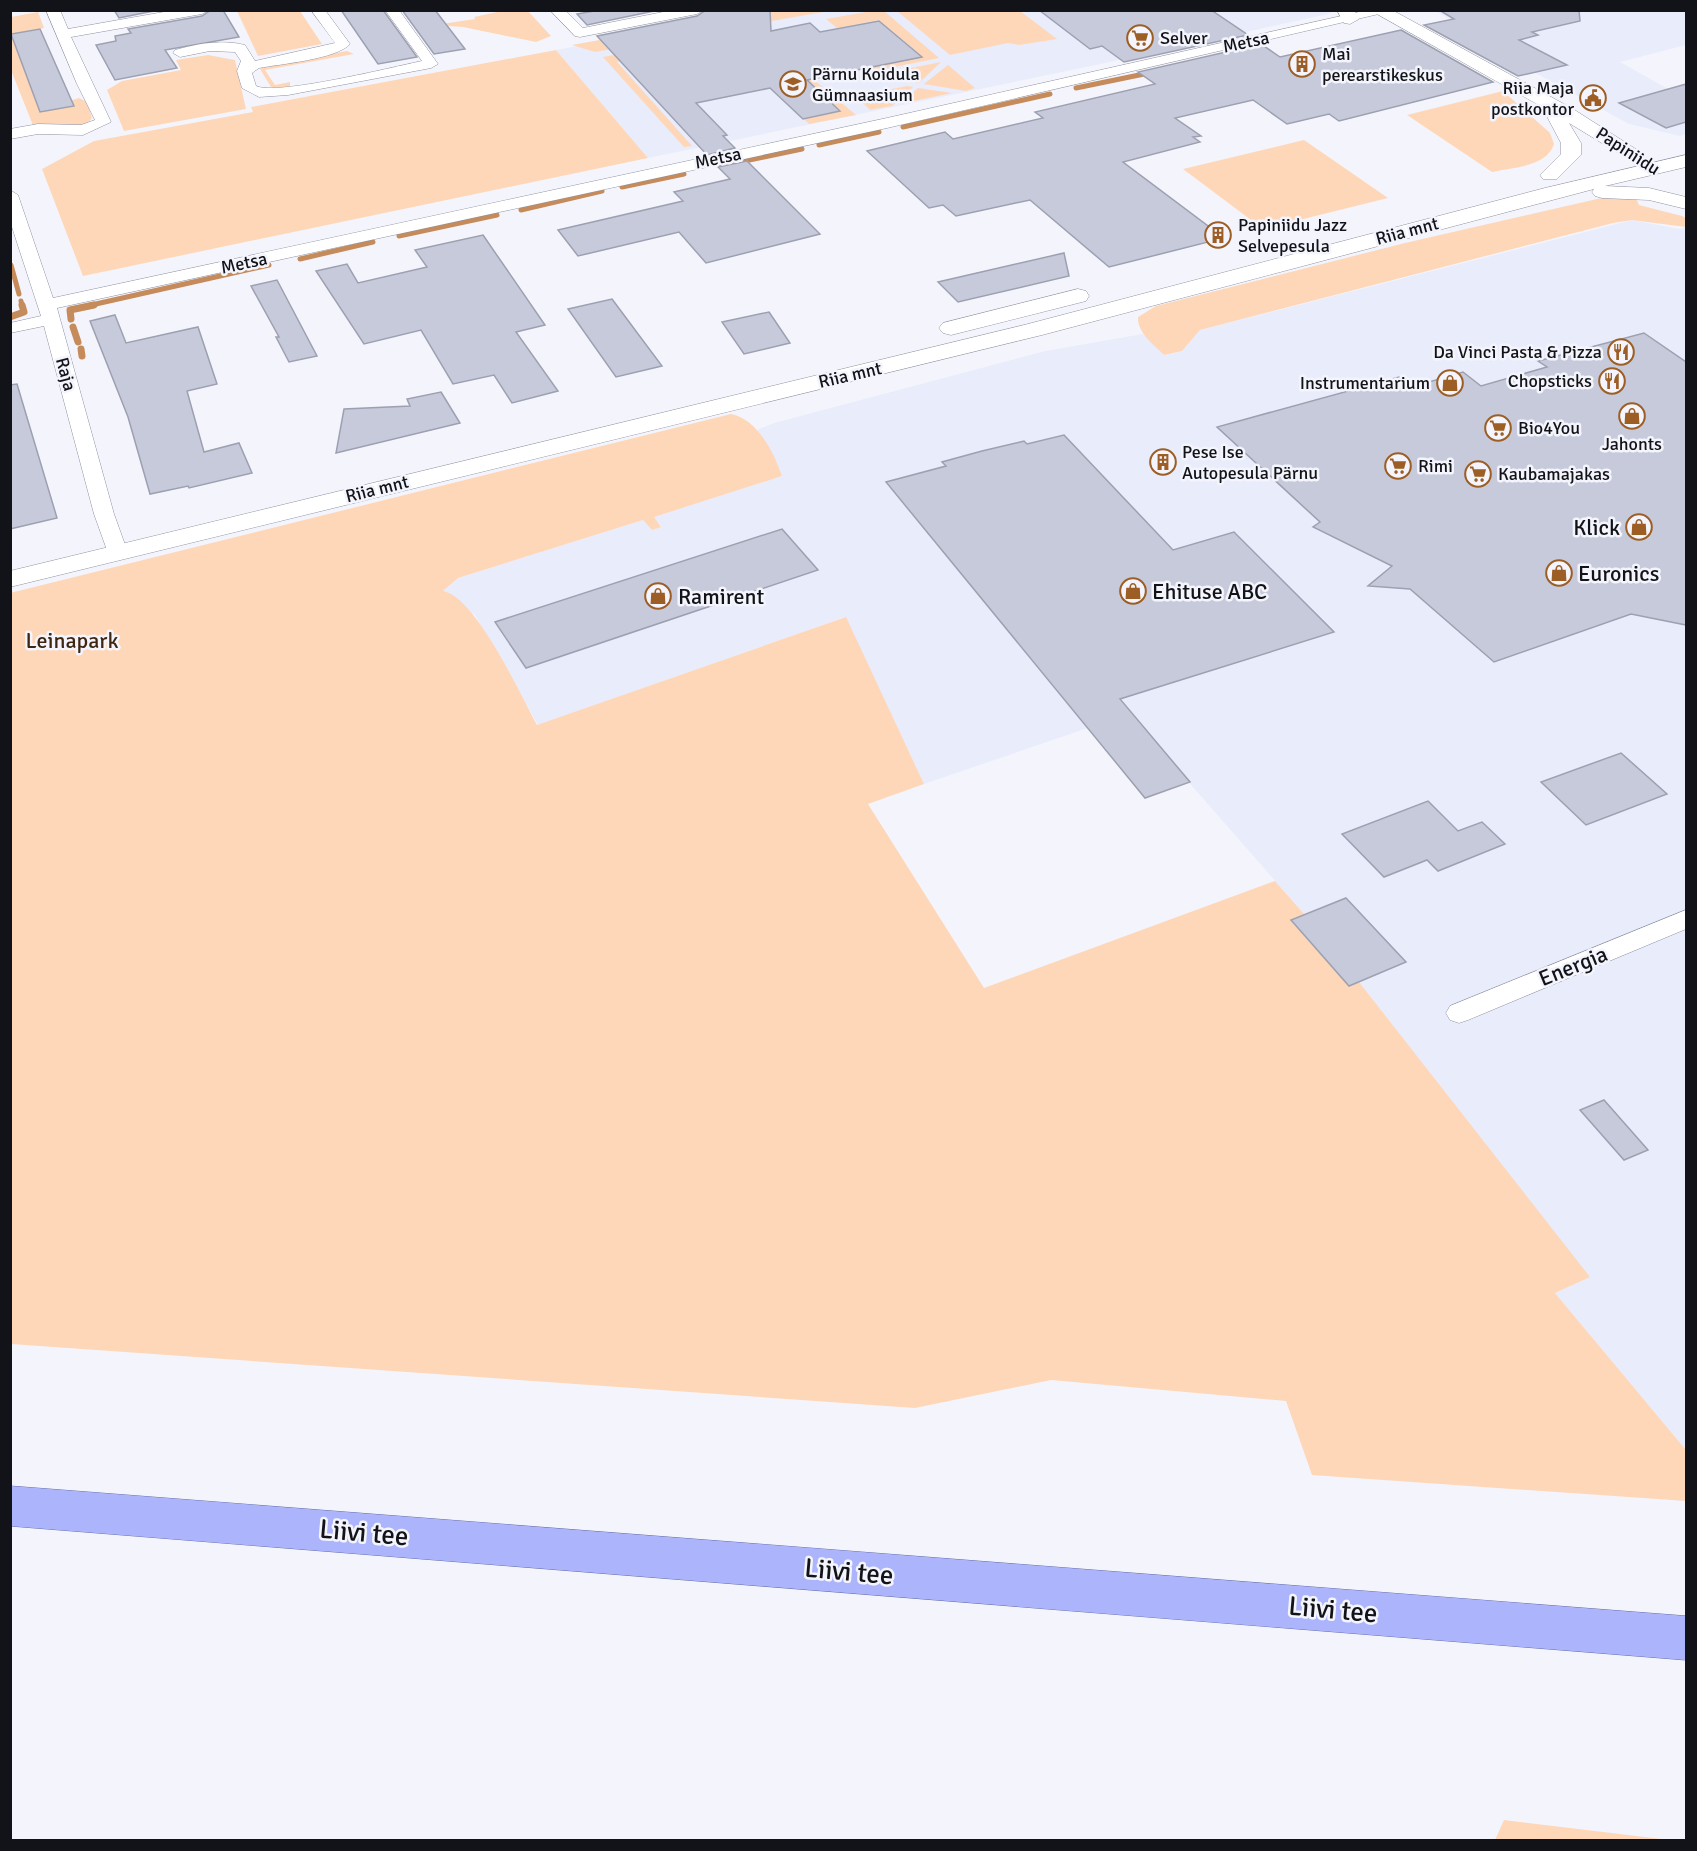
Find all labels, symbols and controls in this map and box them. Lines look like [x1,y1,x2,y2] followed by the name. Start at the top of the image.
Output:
[1125,23,1155,53] supermarket icon: Selver
[1221,26,1271,58] street label: Metsa
[1160,27,1208,49] place label: Selver
[1322,43,1443,86] place label: Mai perearstikeskus
[1287,49,1317,79] building icon: Mai perearstikeskus
[812,63,920,106] place label: Pärnu Koidula Gümnaasium
[778,69,808,99] school or university icon: Pärnu Koidula Gümnaasium
[1491,77,1574,120] place label: Riia Maja postkontor
[1578,83,1608,113] public building icon: Riia Maja postkontor
[1592,122,1664,180] street label: Papiniidu
[693,142,743,174] street label: Metsa
[1373,212,1441,250] street label: Riia mnt
[1238,214,1347,257] place label: Papiniidu Jazz Selvepesula
[1203,220,1233,250] building icon: Papiniidu Jazz Selvepesula
[219,247,269,279] street label: Metsa
[1606,337,1636,367] restaurant icon: Da Vinci Pasta & Pizza
[1433,341,1602,363] place label: Da Vinci Pasta & Pizza
[51,355,81,393] street label: Raja
[816,357,884,393] street label: Riia mnt
[1597,366,1627,396] restaurant icon: Chopsticks
[1435,368,1465,398] shop icon: Instrumentarium
[1508,370,1592,392] place label: Chopsticks
[1300,372,1430,394] place label: Instrumentarium
[1617,401,1647,431] shop icon: Jahonts
[1483,413,1513,443] supermarket icon: Bio4You
[1518,417,1580,439] place label: Bio4You
[1602,433,1662,455] place label: Jahonts
[1182,441,1318,484] place label: Pese Ise Autopesula Pärnu
[1148,447,1178,477] building icon: Pese Ise Autopesula Pärnu
[1383,451,1413,481] supermarket icon: Rimi
[1418,455,1453,477] place label: Rimi
[1463,459,1493,489] supermarket icon: Kaubamajakas
[1498,463,1610,485] place label: Kaubamajakas
[343,471,411,507] street label: Riia mnt
[1624,512,1654,542] shop icon: Klick
[1573,514,1620,541] place label: Klick
[1544,558,1574,588] shop icon: Euronics
[1578,560,1659,587] place label: Euronics
[1118,576,1148,606] shop icon: Ehituse ABC
[1152,578,1267,605] place label: Ehituse ABC
[643,581,673,611] shop icon: Ramirent
[678,583,764,610] place label: Ramirent
[26,627,119,654] park label: Leinapark
[1535,940,1611,992] street label: Energia
[318,1513,410,1553] street label: Liivi tee
[803,1552,895,1592] street label: Liivi tee
[1287,1590,1379,1630] street label: Liivi tee

